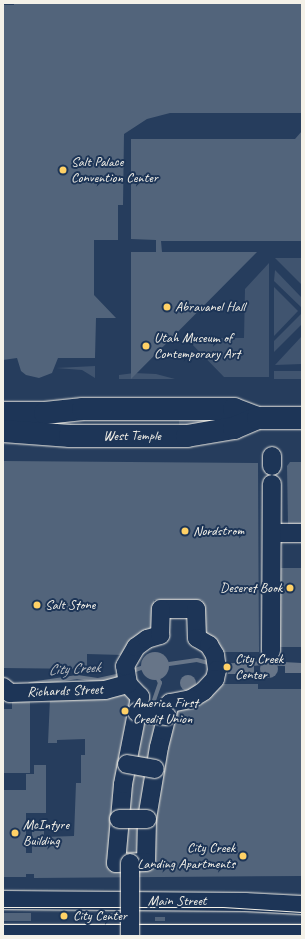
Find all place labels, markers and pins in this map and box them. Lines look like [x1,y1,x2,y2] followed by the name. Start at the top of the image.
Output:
[71,154,158,186] place label: Salt Palace Convention Center
[58,165,68,175] marker: Salt Palace Convention Center
[175,299,245,315] place label: Abravanel Hall
[162,302,172,312] marker: Abravanel Hall
[154,330,240,362] place label: Utah Museum of Contemporary Art
[141,341,151,351] marker: Utah Museum of Contemporary Art
[193,523,244,539] place label: Nordstrom
[180,526,190,536] marker: Nordstrom
[220,580,282,596] place label: Deseret Book
[285,583,295,593] marker: Deseret Book
[45,597,96,613] place label: Salt Stone
[32,600,42,610] marker: Salt Stone
[235,651,283,684] place label: City Creek Center
[222,662,232,672] marker: City Creek Center
[133,695,198,728] place label: America First Credit Union
[120,706,130,716] marker: America First Credit Union
[23,817,69,850] place label: McIntyre Building
[10,828,20,838] marker: McIntyre Building
[138,840,235,872] place label: City Creek Landing Apartments
[238,851,248,861] marker: City Creek Landing Apartments
[73,908,127,924] place label: City Center
[58,910,70,922] marker: City Center

